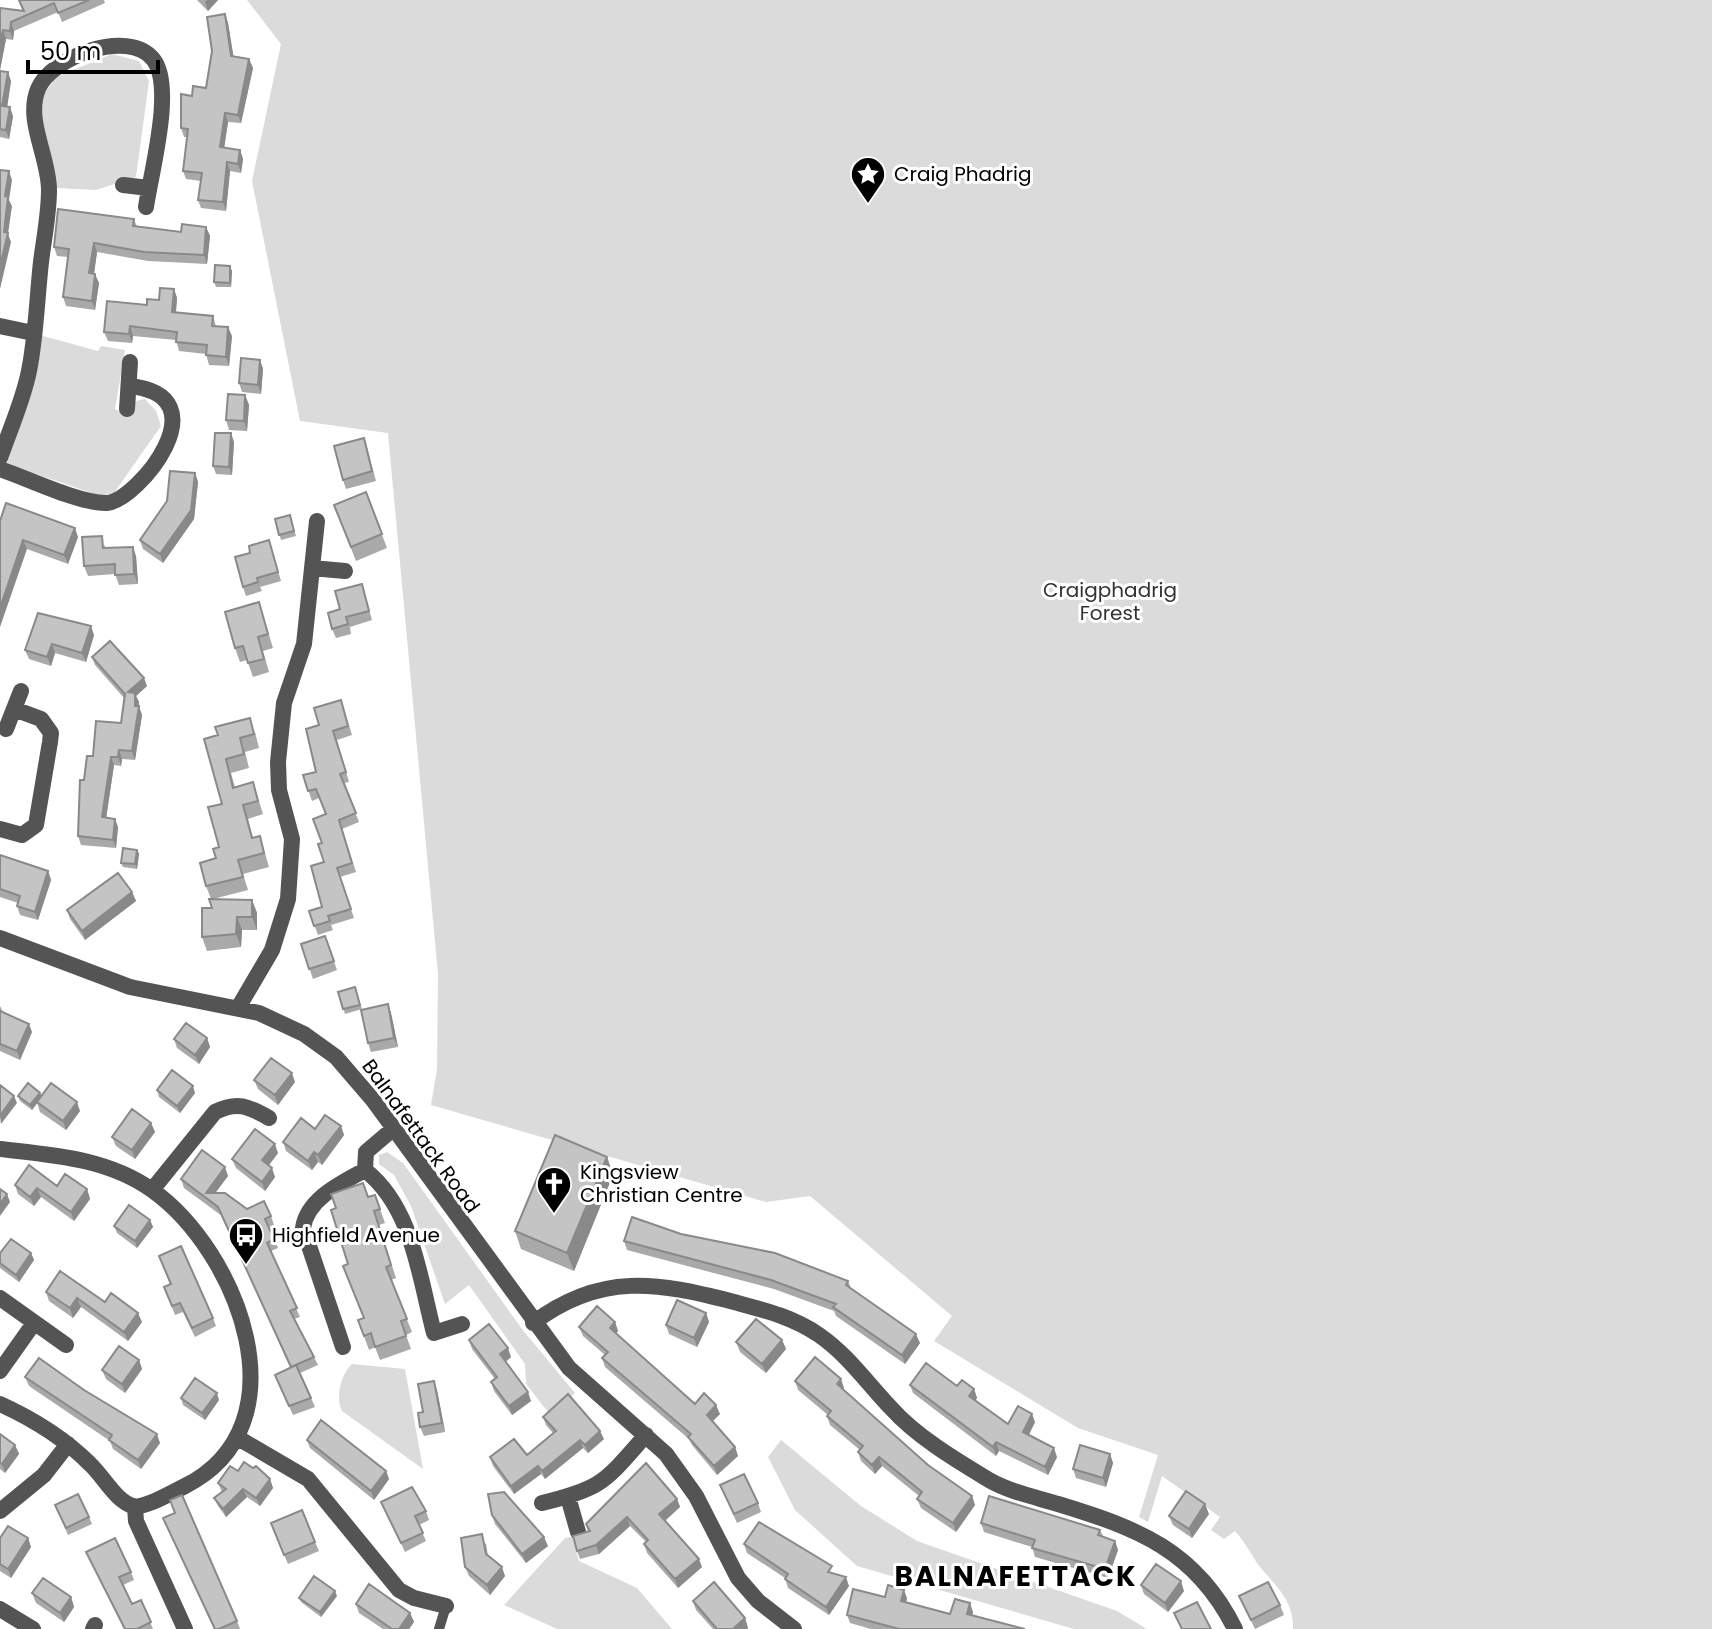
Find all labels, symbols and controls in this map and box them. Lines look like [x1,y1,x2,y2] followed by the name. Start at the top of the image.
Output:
[28,24,158,74] scale bar
[40,35,101,68] text: 50 m
[849,155,887,205] place icon: Craig Phadrig
[894,160,1032,188] place label: Craig Phadrig
[1043,576,1177,627] park label: Craigphadrig Forest
[356,1053,486,1219] street label: Balnafettack Road
[580,1158,743,1209] place label: Kingsview Christian Centre
[535,1165,573,1215] church icon: Kingsview Christian Centre
[227,1216,265,1266] bus stop icon: Highfield Avenue
[272,1221,440,1249] place label: Highfield Avenue
[894,1557,1138,1596] district label: BALNAFETTACK

